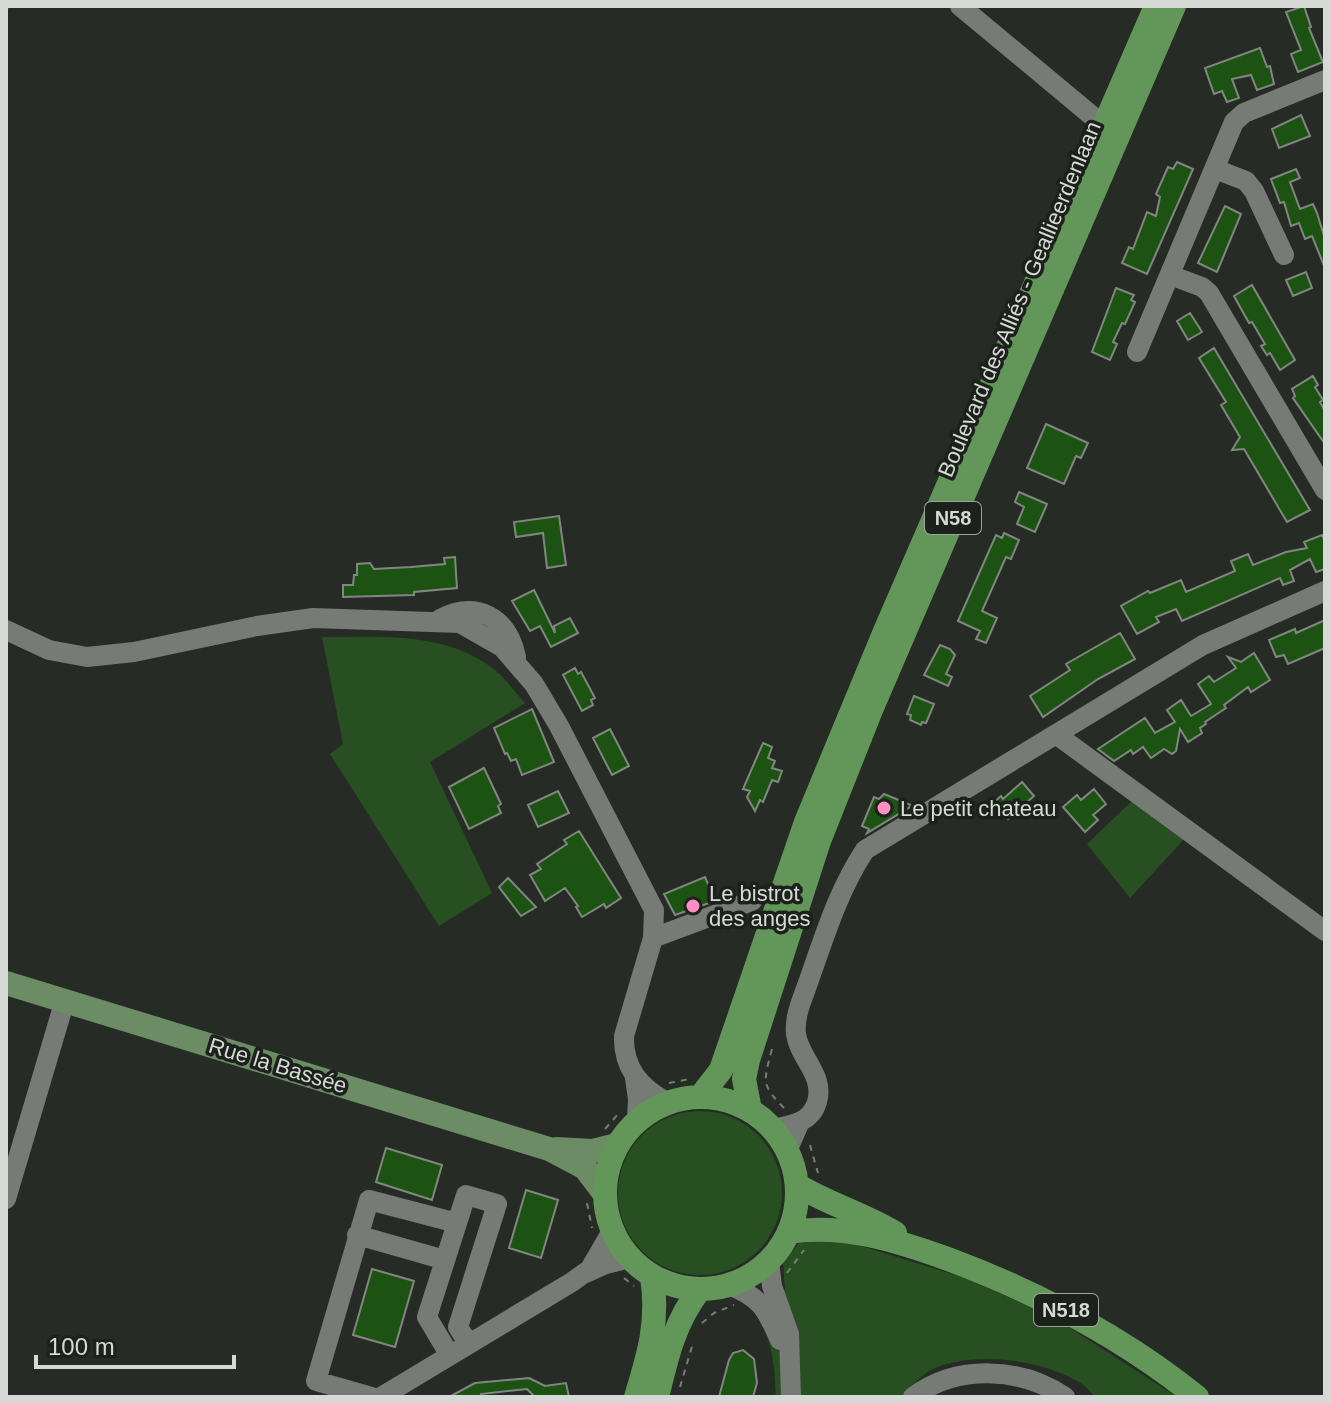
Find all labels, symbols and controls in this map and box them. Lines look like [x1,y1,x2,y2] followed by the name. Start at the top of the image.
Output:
[933,118,1106,481] street label: Boulevard des Alliés - Geallieerdenlaan
[925,502,981,534] road number: N58
[900,796,1057,821] place label: Le petit chateau
[875,799,893,817] marker: Le petit chateau
[709,881,811,931] place label: Le bistrot des anges
[684,897,702,915] marker: Le bistrot des anges
[206,1033,350,1098] street label: Rue la Bassée
[1034,1294,1098,1326] road number: N518
[36,1319,234,1369] scale bar
[48,1333,115,1360] text: 100 m

